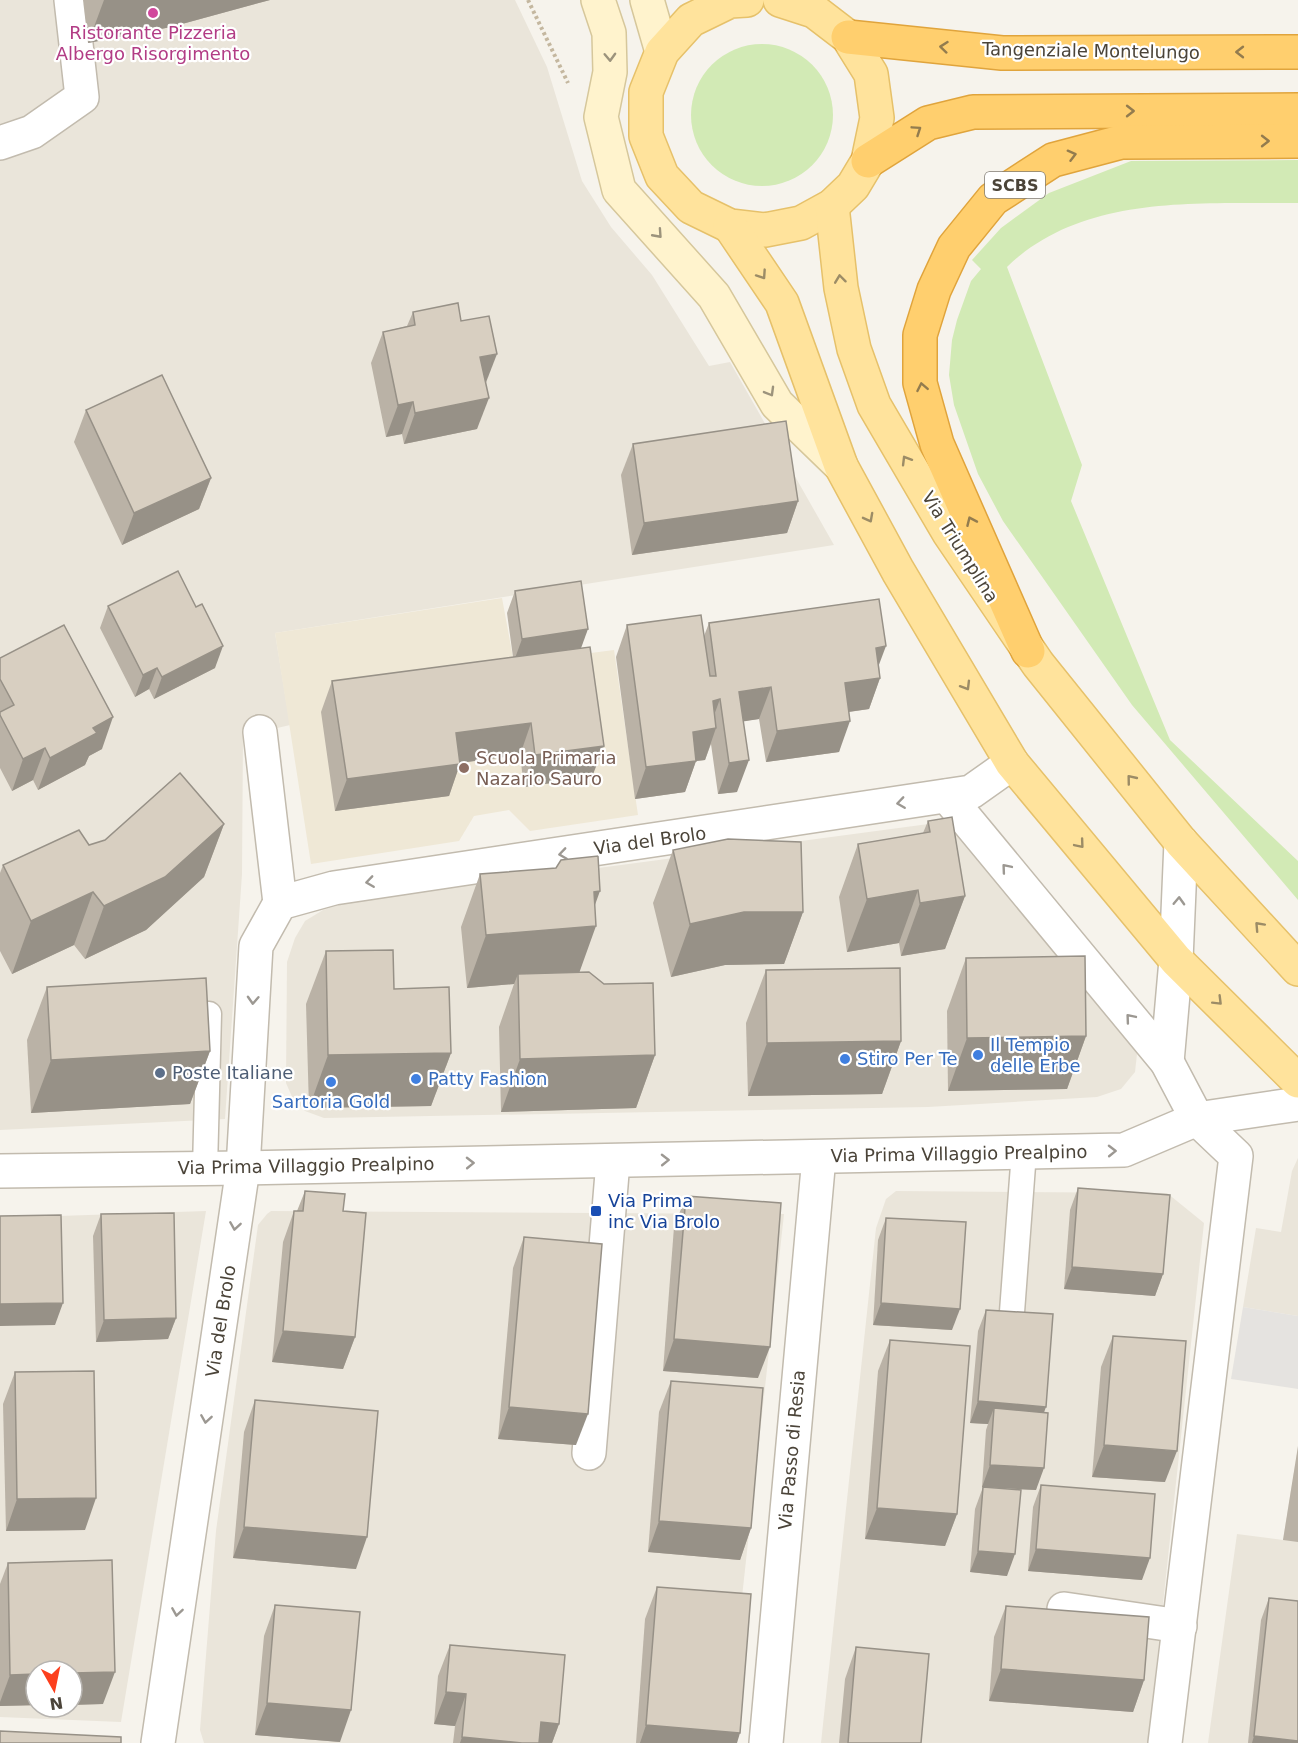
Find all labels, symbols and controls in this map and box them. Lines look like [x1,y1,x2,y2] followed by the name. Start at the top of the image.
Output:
[146,6,160,20] marker: Ristorante Pizzeria Albergo Risorgimento
[56,22,250,64] place label: Ristorante Pizzeria Albergo Risorgimento
[981,38,1200,63] street label: Tangenziale Montelungo
[940,41,949,54] one-way arrow
[1235,46,1244,58] one-way arrow
[603,52,616,61] one-way arrow
[1126,105,1135,117] one-way arrow
[911,126,922,137] one-way arrow
[1261,135,1270,147] one-way arrow
[1066,150,1077,162] one-way arrow
[985,172,1045,198] road number: SCBS
[651,227,662,237] one-way arrow
[755,268,766,279] one-way arrow
[834,274,847,284] one-way arrow
[916,382,929,392] one-way arrow
[763,386,775,396] one-way arrow
[902,456,914,466] one-way arrow
[918,487,1003,606] street label: Via Triumplina
[862,511,873,522] one-way arrow
[966,516,978,527] one-way arrow
[959,680,971,690] one-way arrow
[476,747,616,789] place label: Scuola Primaria Nazario Sauro
[457,761,471,775] marker: Scuola Primaria Nazario Sauro
[1127,775,1138,786] one-way arrow
[896,797,905,809] one-way arrow
[592,822,707,859] street label: Via del Brolo
[1073,837,1084,848] one-way arrow
[558,847,567,859] one-way arrow
[1003,864,1014,875] one-way arrow
[365,876,374,888] one-way arrow
[1172,897,1185,906] one-way arrow
[1255,922,1266,933] one-way arrow
[1210,994,1221,1005] one-way arrow
[246,995,259,1004] one-way arrow
[1127,1014,1138,1025] one-way arrow
[990,1034,1081,1076] place label: Il Tempio delle Erbe
[857,1048,958,1069] place label: Stiro Per Te
[971,1048,985,1062] marker: Il Tempio delle Erbe
[838,1052,852,1066] marker: Stiro Per Te
[172,1062,293,1083] place label: Poste Italiane
[153,1066,167,1080] marker: Poste Italiane
[428,1068,548,1089] place label: Patty Fashion
[409,1072,423,1086] marker: Patty Fashion
[324,1075,338,1089] marker: Sartoria Gold
[272,1091,390,1112] place label: Sartoria Gold
[830,1141,1088,1166] street label: Via Prima Villaggio Prealpino
[1107,1144,1116,1157] one-way arrow
[177,1153,435,1178] street label: Via Prima Villaggio Prealpino
[660,1154,669,1166] one-way arrow
[465,1157,474,1170] one-way arrow
[608,1190,720,1232] place label: Via Prima inc Via Brolo
[589,1204,603,1218] marker: Via Prima inc Via Brolo
[229,1221,241,1231] one-way arrow
[201,1263,240,1379] street label: Via del Brolo
[774,1369,809,1531] street label: Via Passo di Resia
[200,1413,213,1423] one-way arrow
[172,1607,184,1616] one-way arrow
[24,1659,84,1719] north arrow
[48,1693,64,1714] text: N

